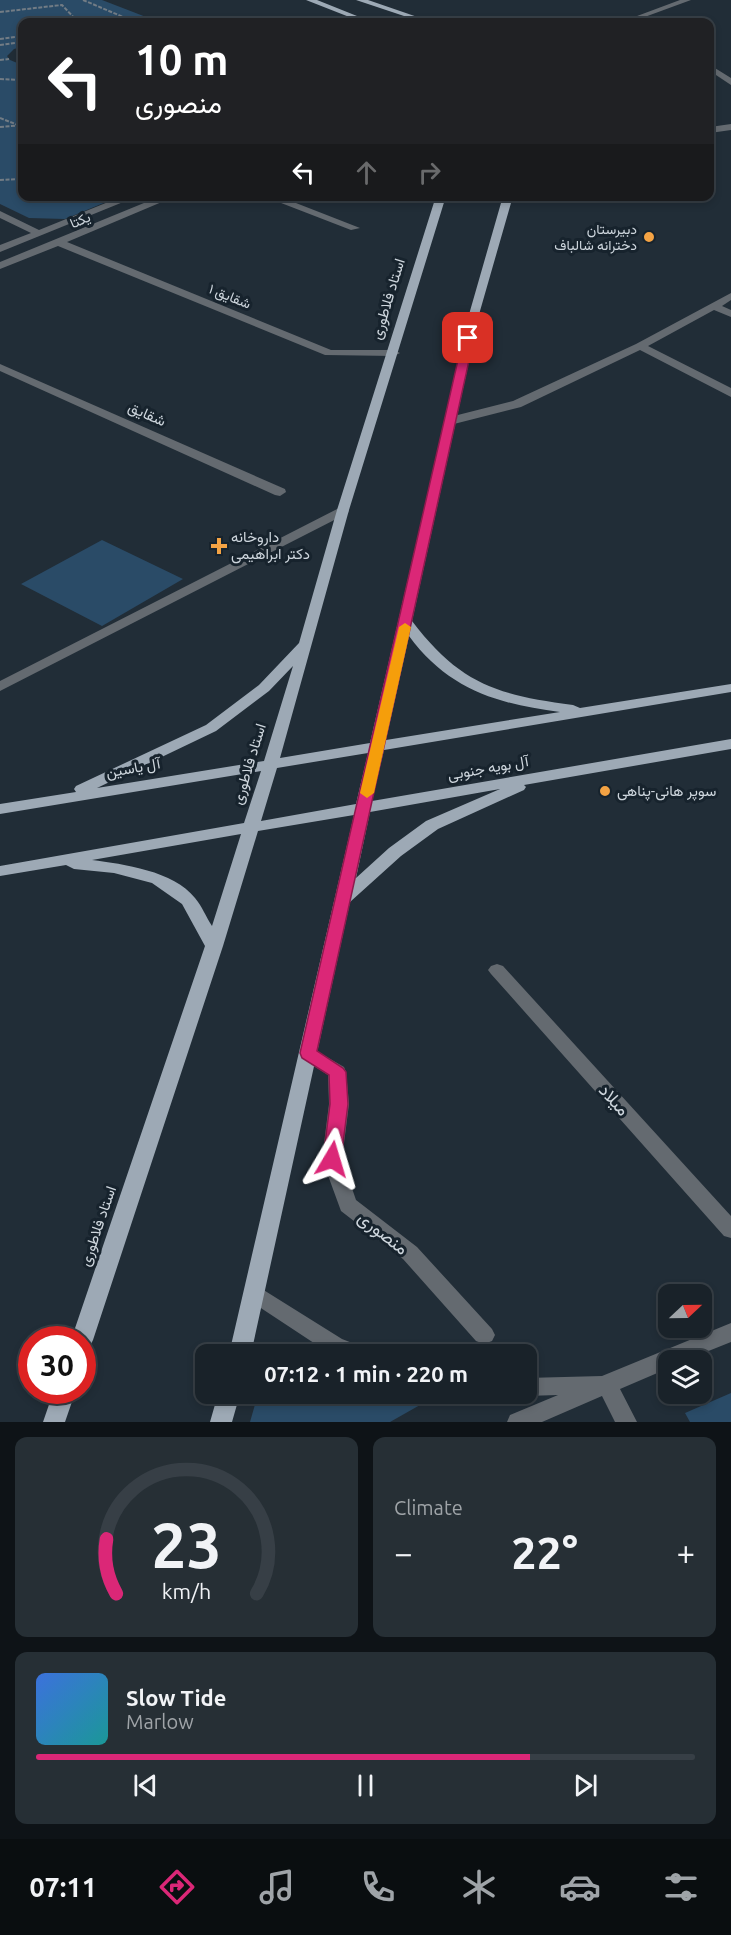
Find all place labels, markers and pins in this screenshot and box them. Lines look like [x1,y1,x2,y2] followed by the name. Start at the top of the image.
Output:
[554,221,637,254] place label: دبیرستان دخترانه شالباف
[642,230,656,244] marker: دبیرستان دخترانه شالباف
[442,312,493,363] pin
[231,528,310,564] place label: داروخانه دکتر ابراهیمی
[212,539,226,553] marker: داروخانه دکتر ابراهیمی
[617,782,717,801] place label: سوپر هانی-پناهی
[598,784,612,798] marker: سوپر هانی-پناهی

